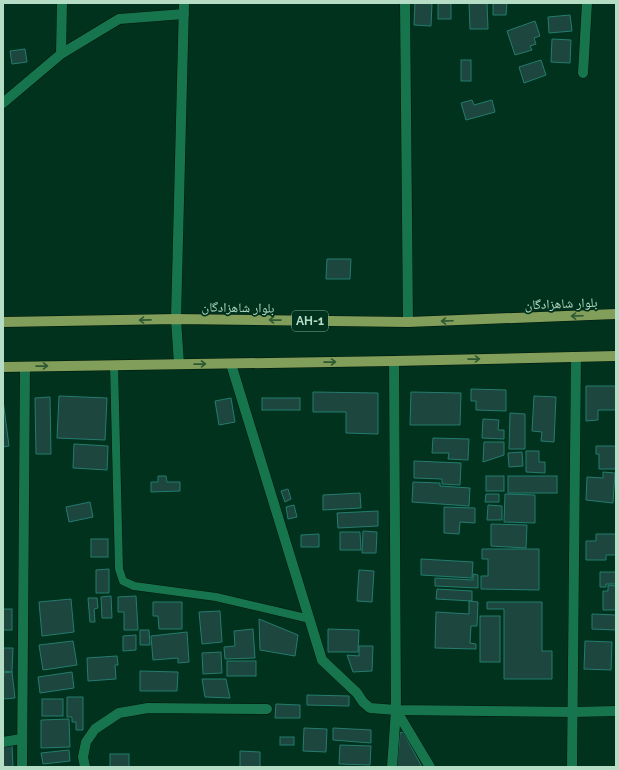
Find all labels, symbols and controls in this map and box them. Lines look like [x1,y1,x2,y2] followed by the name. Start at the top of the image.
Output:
[524,295,598,313] street label: بلوار شاهزادگان
[201,299,274,317] street label: بلوار شاهزادگان
[292,311,328,331] road number: AH-1
[571,312,584,319] one-way arrow
[139,316,152,324] one-way arrow
[269,317,282,324] one-way arrow
[441,317,454,324] one-way arrow
[467,356,480,363] one-way arrow
[323,358,336,366] one-way arrow
[193,360,206,368] one-way arrow
[35,363,48,370] one-way arrow

